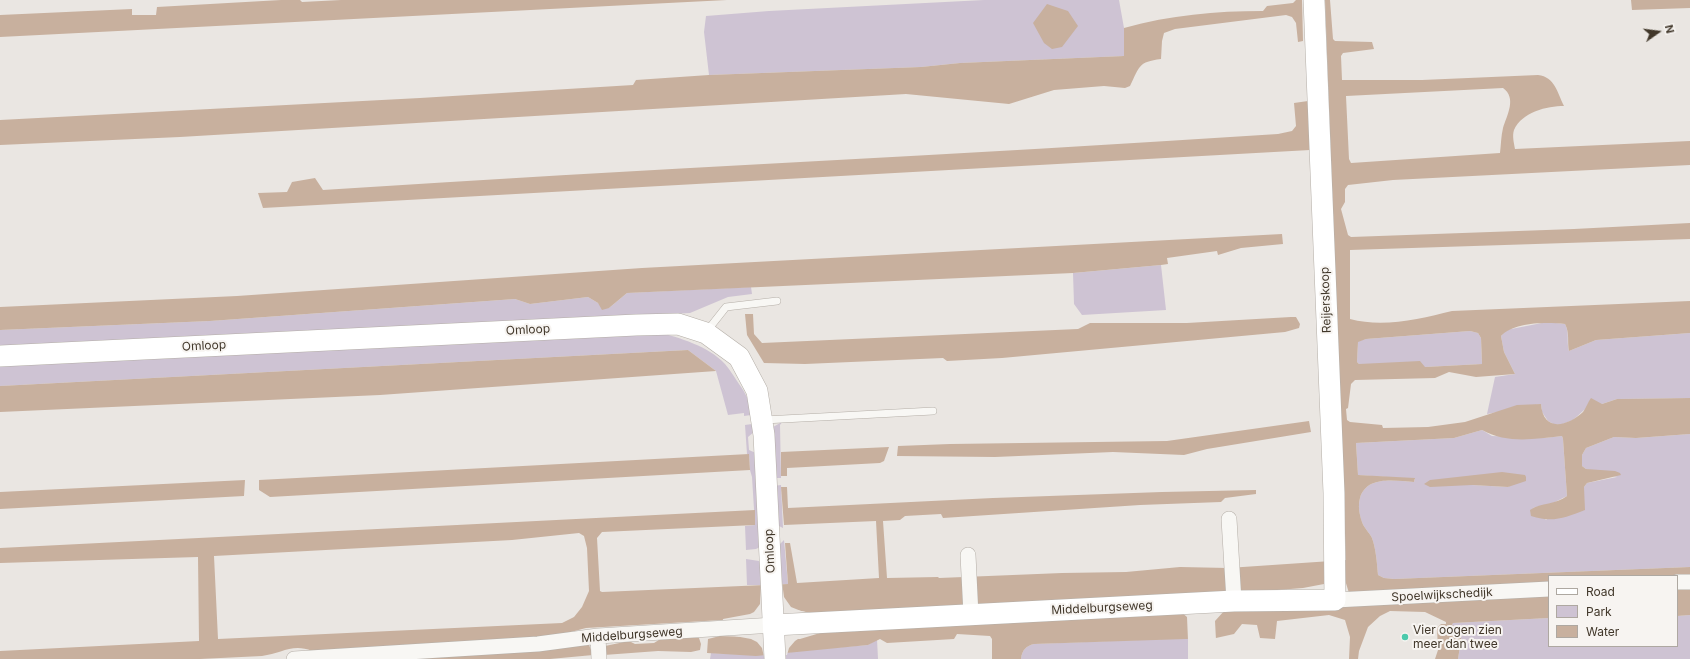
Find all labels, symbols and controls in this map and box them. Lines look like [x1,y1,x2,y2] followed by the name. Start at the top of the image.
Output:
[1638,12,1678,52] north arrow
[1662,23,1677,35] text: N
[1318,267,1334,333] street label: Reijerskoop
[505,322,551,338] street label: Omloop
[181,338,227,354] street label: Omloop
[762,528,778,574] street label: Omloop
[1548,575,1678,647] legend
[1586,584,1615,599] text: Road
[1391,585,1493,605] street label: Spoelwijkschedijk
[1051,598,1153,618] street label: Middelburgseweg
[1586,604,1612,619] text: Park
[1413,623,1502,651] place label: Vier oogen zien meer dan twee
[581,624,683,646] street label: Middelburgseweg
[1586,624,1619,639] text: Water
[1400,632,1410,642] marker: Vier oogen zien meer dan twee

